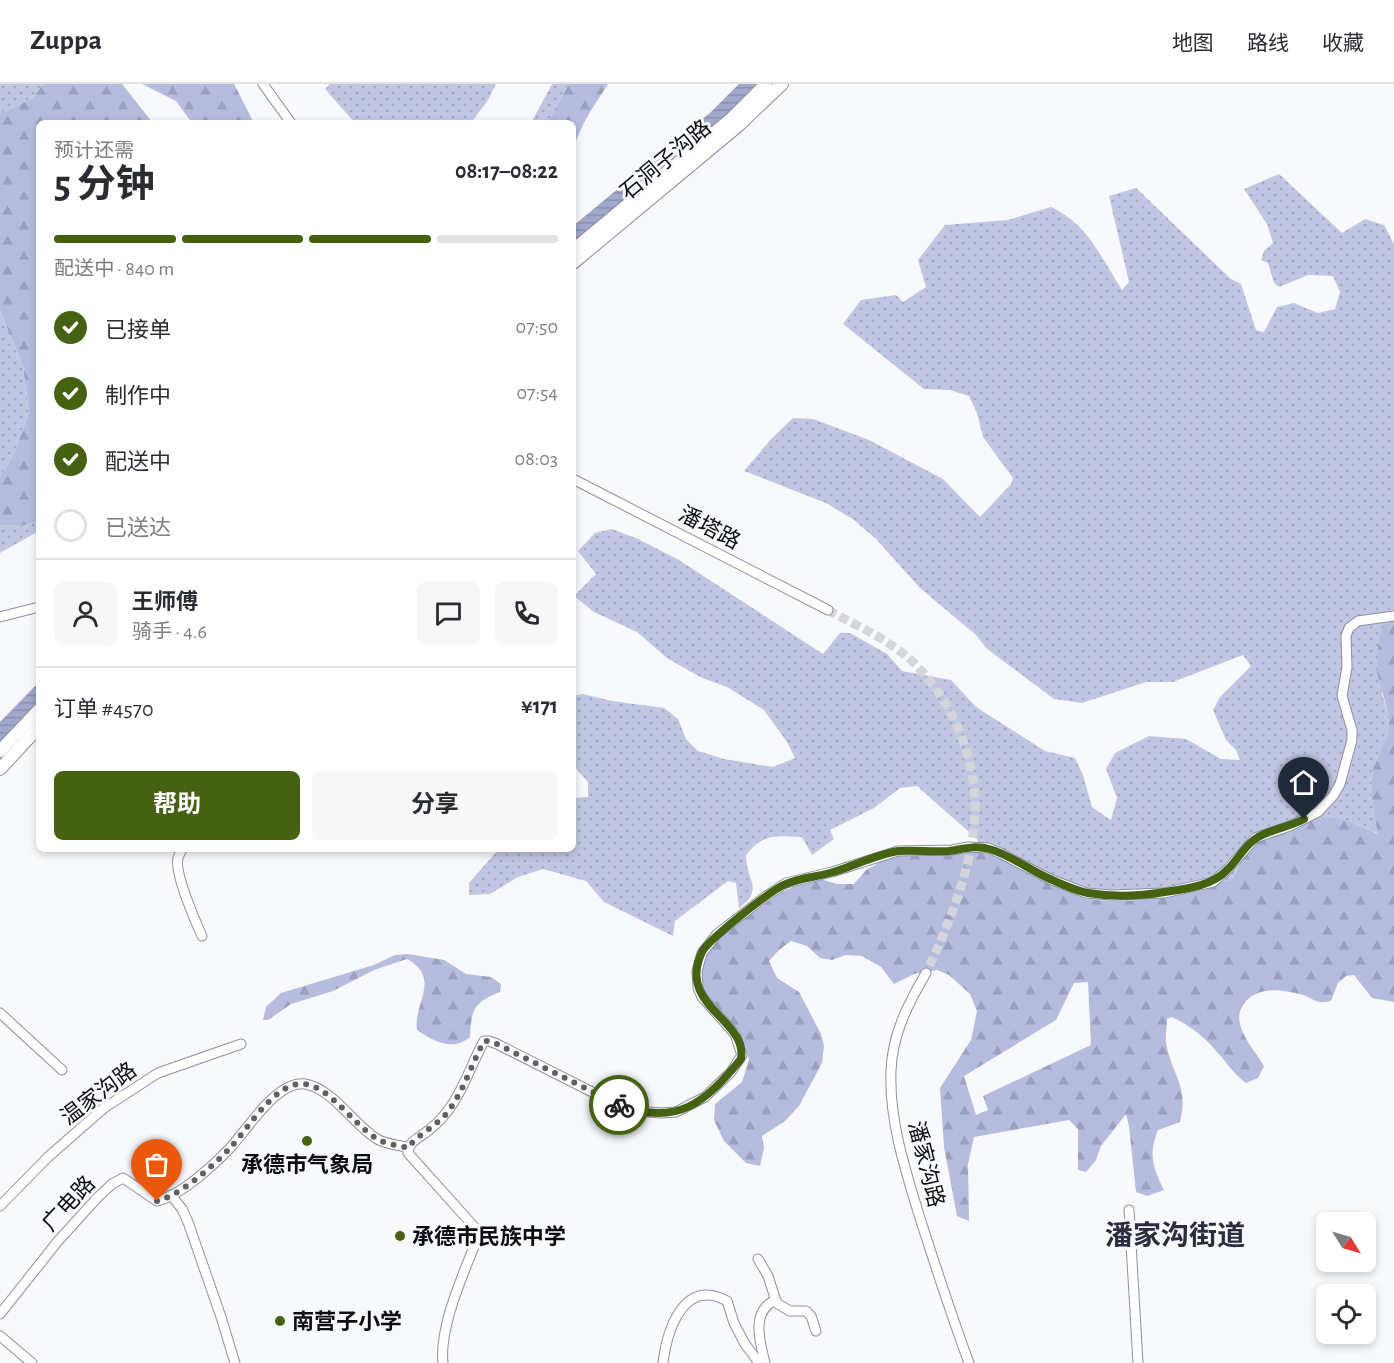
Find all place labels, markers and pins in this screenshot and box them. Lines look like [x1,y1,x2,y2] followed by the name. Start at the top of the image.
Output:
[1278,757,1329,819] pin
[300,1134,314,1148] marker: 承德市气象局
[131,1139,182,1201] pin
[241,1153,373,1176] place label: 承德市气象局
[412,1225,566,1248] place label: 承德市民族中学
[393,1229,407,1243] marker: 承德市民族中学
[292,1310,402,1333] place label: 南营子小学
[273,1314,287,1328] marker: 南营子小学

